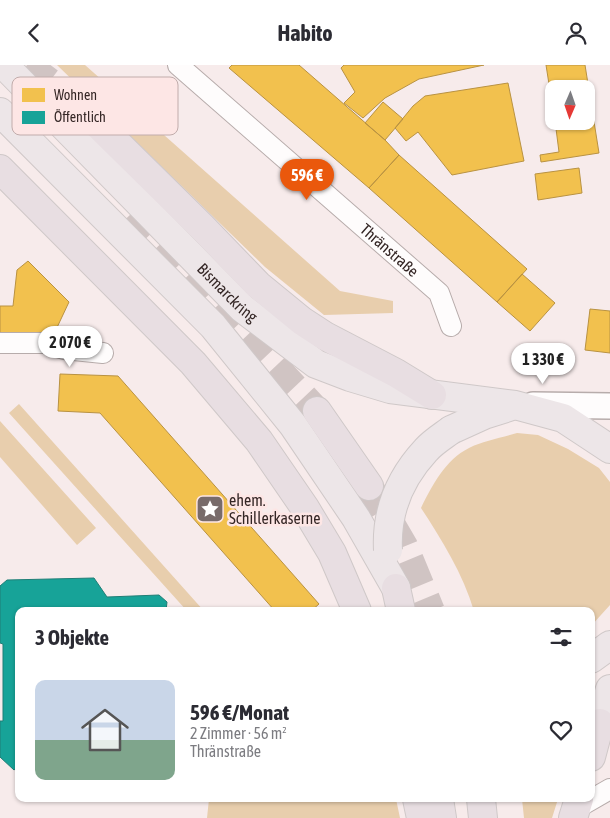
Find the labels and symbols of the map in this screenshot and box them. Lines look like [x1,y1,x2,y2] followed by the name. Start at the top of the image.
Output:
[12,77,178,135] legend
[545,80,595,130] north arrow
[54,87,97,103] text: Wohnen
[54,109,106,125] text: Öffentlich
[272,159,342,201] pin: 596 €
[357,220,422,280] street label: Thränstraße
[194,259,261,326] street label: Bismarckring
[24,325,116,368] pin: 2 070 €
[497,343,589,385] pin: 1 330 €
[229,491,321,527] place label: ehem. Schillerkaserne
[195,494,225,524] place icon: ehem. Schillerkaserne

